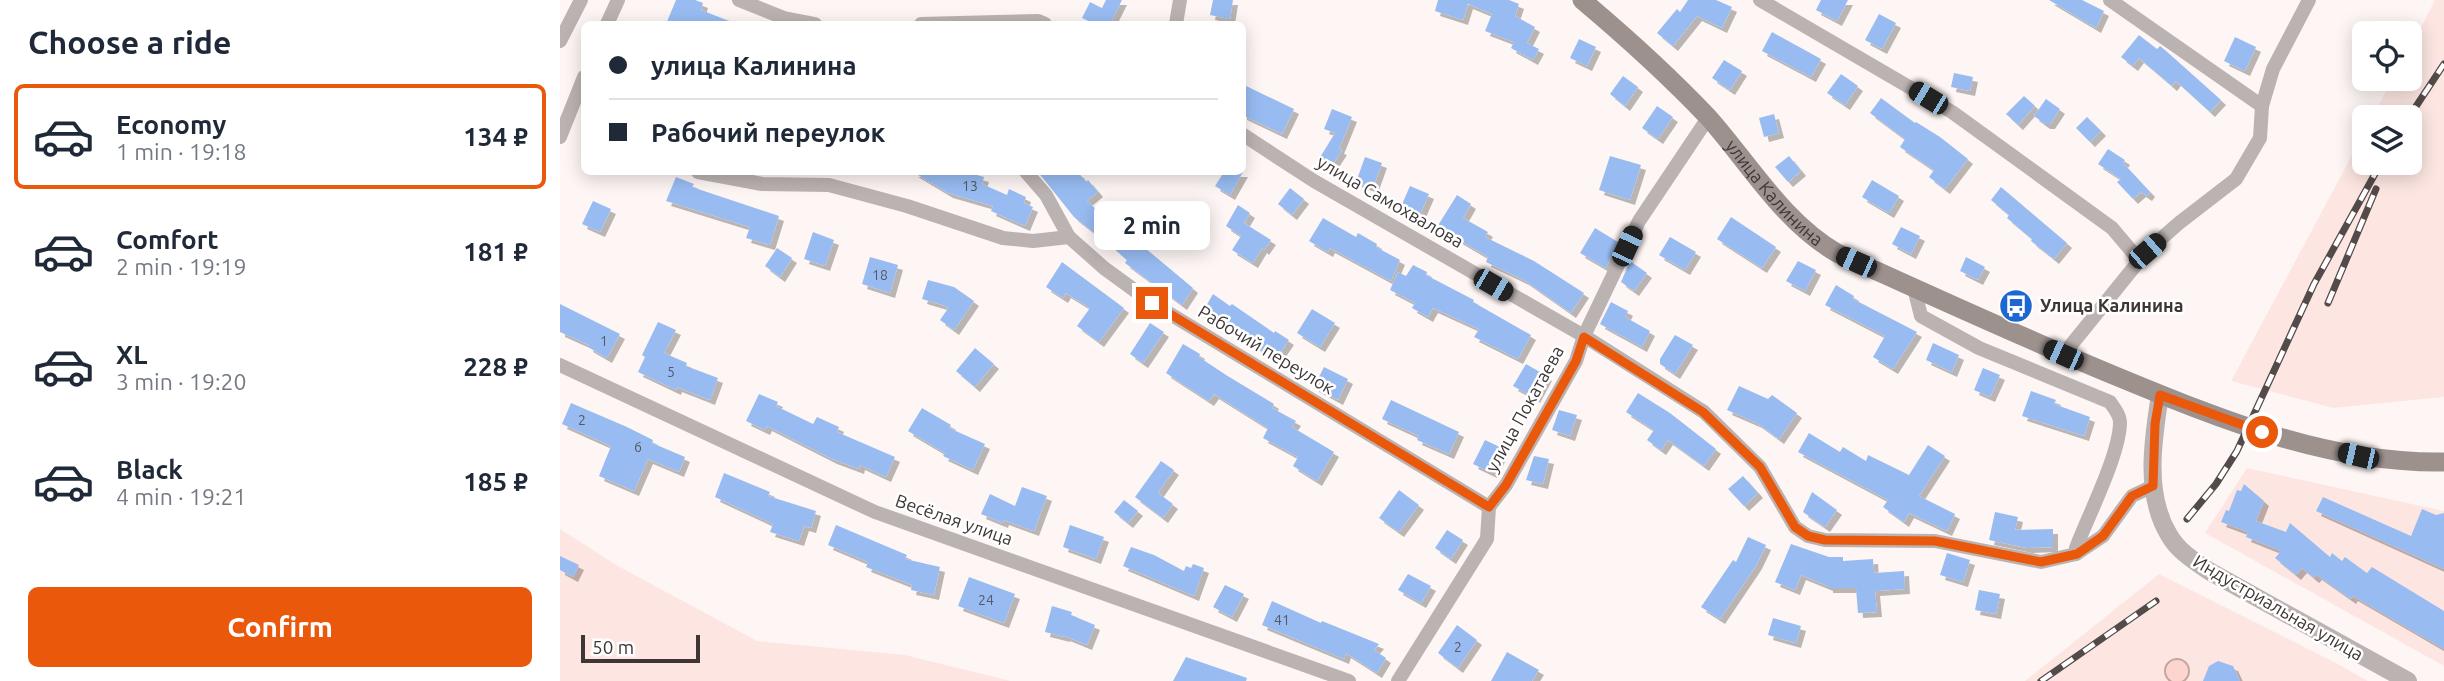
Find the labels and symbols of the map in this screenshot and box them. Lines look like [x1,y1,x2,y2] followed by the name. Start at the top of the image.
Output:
[1905,78,1952,118] car
[1722,136,1827,249] street label: улица Калинина
[1314,151,1467,251] street label: улица Самохвалова
[962,178,978,194] house number: 13
[1094,202,1210,250] callout: 2 min
[1609,223,1646,269] car
[2125,229,2170,273] car
[1833,244,1880,280] car
[1470,265,1517,305] car
[872,267,888,283] house number: 18
[1136,287,1168,319] route end
[1997,287,2035,325] bus stop icon: Улица Калинина
[2040,295,2183,315] place label: Улица Калинина
[1195,301,1338,398] street label: Рабочий переулок
[600,333,608,349] house number: 1
[2040,337,2087,373] car
[1481,342,1567,475] street label: улица Покатаева
[667,364,675,380] house number: 5
[578,412,586,428] house number: 2
[2246,416,2278,448] route start
[634,439,642,455] house number: 6
[2336,441,2381,471] car
[893,490,1016,548] street label: Весёлая улица
[2190,550,2367,664] street label: Индустриальная улица
[978,592,994,608] house number: 24
[1274,612,1290,628] house number: 41
[581,632,700,664] scale bar
[1454,639,1462,655] house number: 2

